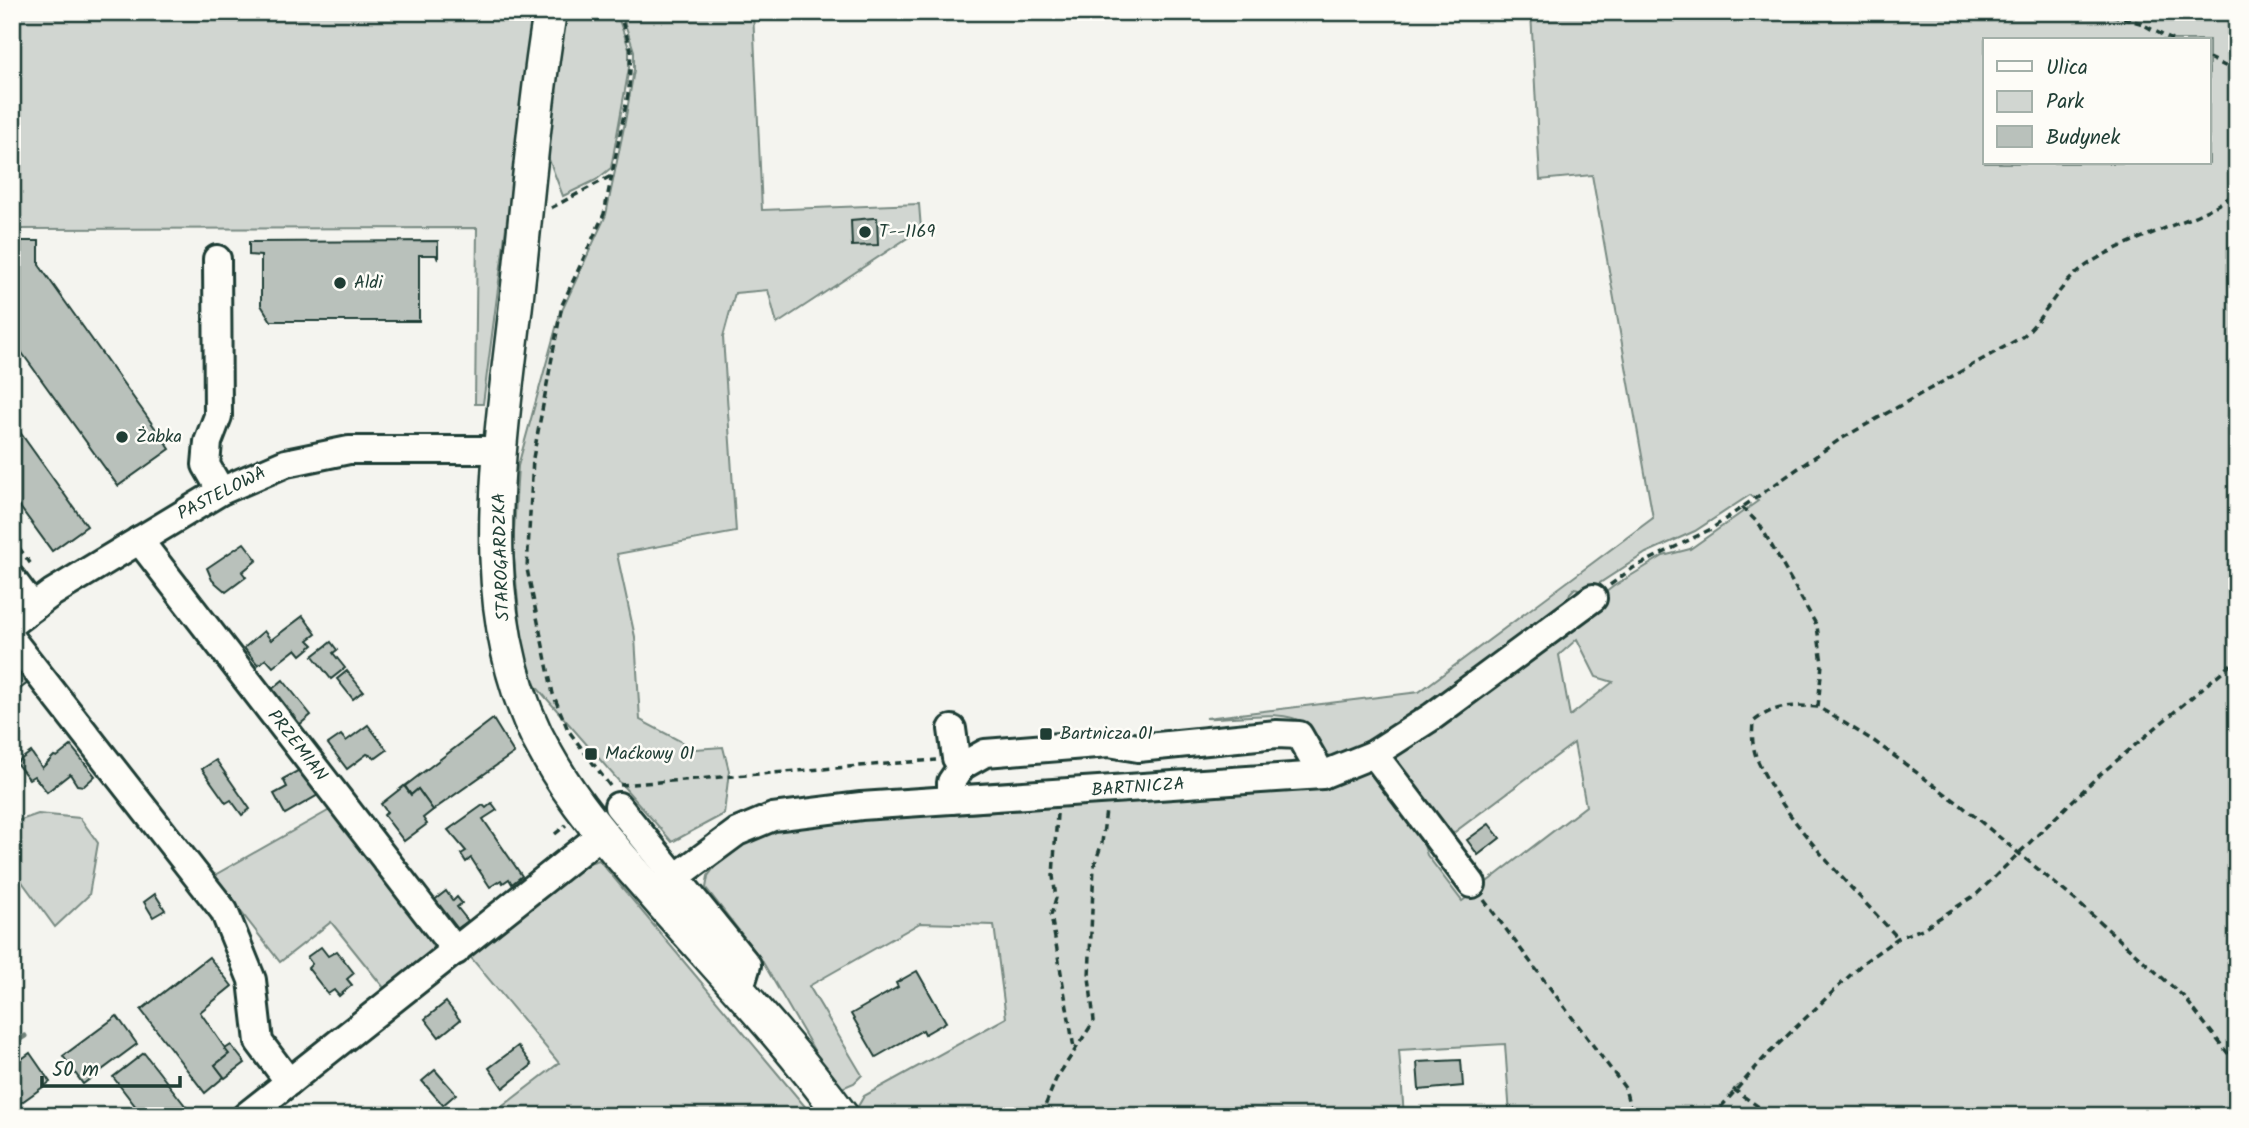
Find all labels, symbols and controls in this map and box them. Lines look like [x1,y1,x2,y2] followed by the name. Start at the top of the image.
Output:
[1983,38,2210,164] legend
[2046,52,2088,85] text: Ulica
[2046,86,2084,119] text: Park
[2046,122,2120,155] text: Budynek
[879,218,935,247] place label: T--1169
[857,224,873,240] marker: T--1169
[354,269,383,298] place label: Aldi
[332,275,348,291] marker: Aldi
[136,423,182,452] place label: Żabka
[114,429,130,445] marker: Żabka
[173,459,272,529] street label: PASTELOWA
[485,492,519,622] street label: STAROGARDZKA
[259,704,335,788] street label: PRZEMIAN
[1060,720,1153,749] place label: Bartnicza 01
[1038,726,1054,742] marker: Bartnicza 01
[605,740,695,769] place label: Maćkowy 01
[583,746,599,762] marker: Maćkowy 01
[1090,770,1186,806] street label: BARTNICZA
[42,1044,180,1088] scale bar
[52,1054,99,1087] text: 50 m

